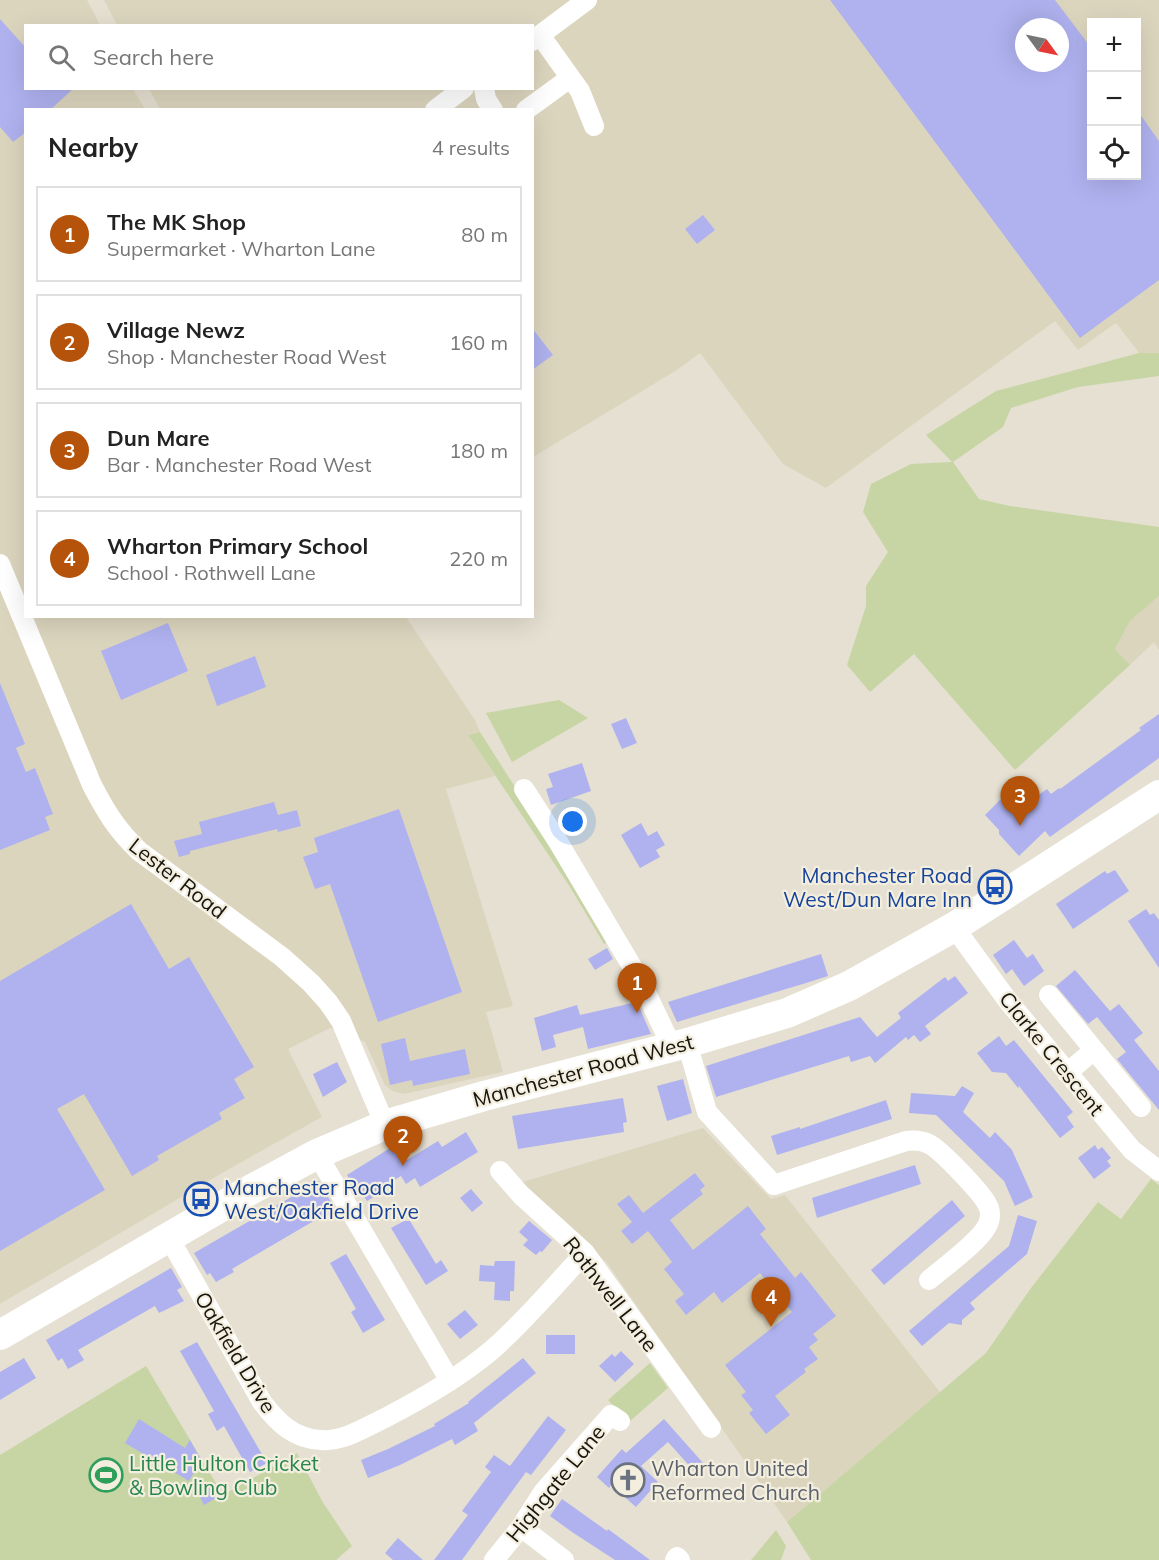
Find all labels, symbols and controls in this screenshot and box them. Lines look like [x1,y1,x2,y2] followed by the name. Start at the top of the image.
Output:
[1015,18,1069,72] north arrow
[1087,18,1141,180] map controls
[1087,18,1141,72] button: +
[24,24,534,90] search box
[45,41,78,74] icon: search
[93,43,214,71] text: Search here
[1087,72,1141,126] button: −
[1087,126,1141,180] button: locate
[48,131,138,164] text: Nearby
[432,135,510,160] text: 4 results
[107,208,246,236] text: The MK Shop
[64,222,76,247] text: 1
[461,222,508,247] text: 80 m
[107,236,375,261] text: Supermarket · Wharton Lane
[107,316,245,344] text: Village Newz
[64,330,76,355] text: 2
[449,330,508,355] text: 160 m
[107,344,386,369] text: Shop · Manchester Road West
[107,424,209,452] text: Dun Mare
[64,438,76,463] text: 3
[449,438,508,463] text: 180 m
[107,452,371,477] text: Bar · Manchester Road West
[107,532,368,560] text: Wharton Primary School
[64,546,76,571] text: 4
[449,546,508,571] text: 220 m
[107,560,316,585] text: School · Rothwell Lane
[1000,776,1040,826] pin: 3
[558,807,587,836] your location
[124,832,232,924] street label: Lester Road
[783,862,972,912] place label: Manchester Road West/Dun Mare Inn
[977,869,1013,905] bus stop icon: Manchester Road West/Dun Mare Inn
[618,964,656,1013] pin: 1
[994,986,1110,1120] street label: Clarke Crescent
[470,1028,696,1112] street label: Manchester Road West
[384,1116,422,1166] pin: 2
[224,1174,419,1224] place label: Manchester Road West/Oakfield Drive
[183,1181,219,1217] bus stop icon: Manchester Road West/Oakfield Drive
[558,1231,664,1357] street label: Rothwell Lane
[752,1278,790,1327] pin: 4
[190,1287,282,1417] street label: Oakfield Drive
[500,1419,610,1547] street label: Highgate Lane
[129,1450,319,1500] place label: Little Hulton Cricket & Bowling Club
[651,1455,820,1505] place label: Wharton United Reformed Church
[88,1457,124,1493] sports icon: Little Hulton Cricket & Bowling Club
[610,1462,646,1498] church icon: Wharton United Reformed Church

